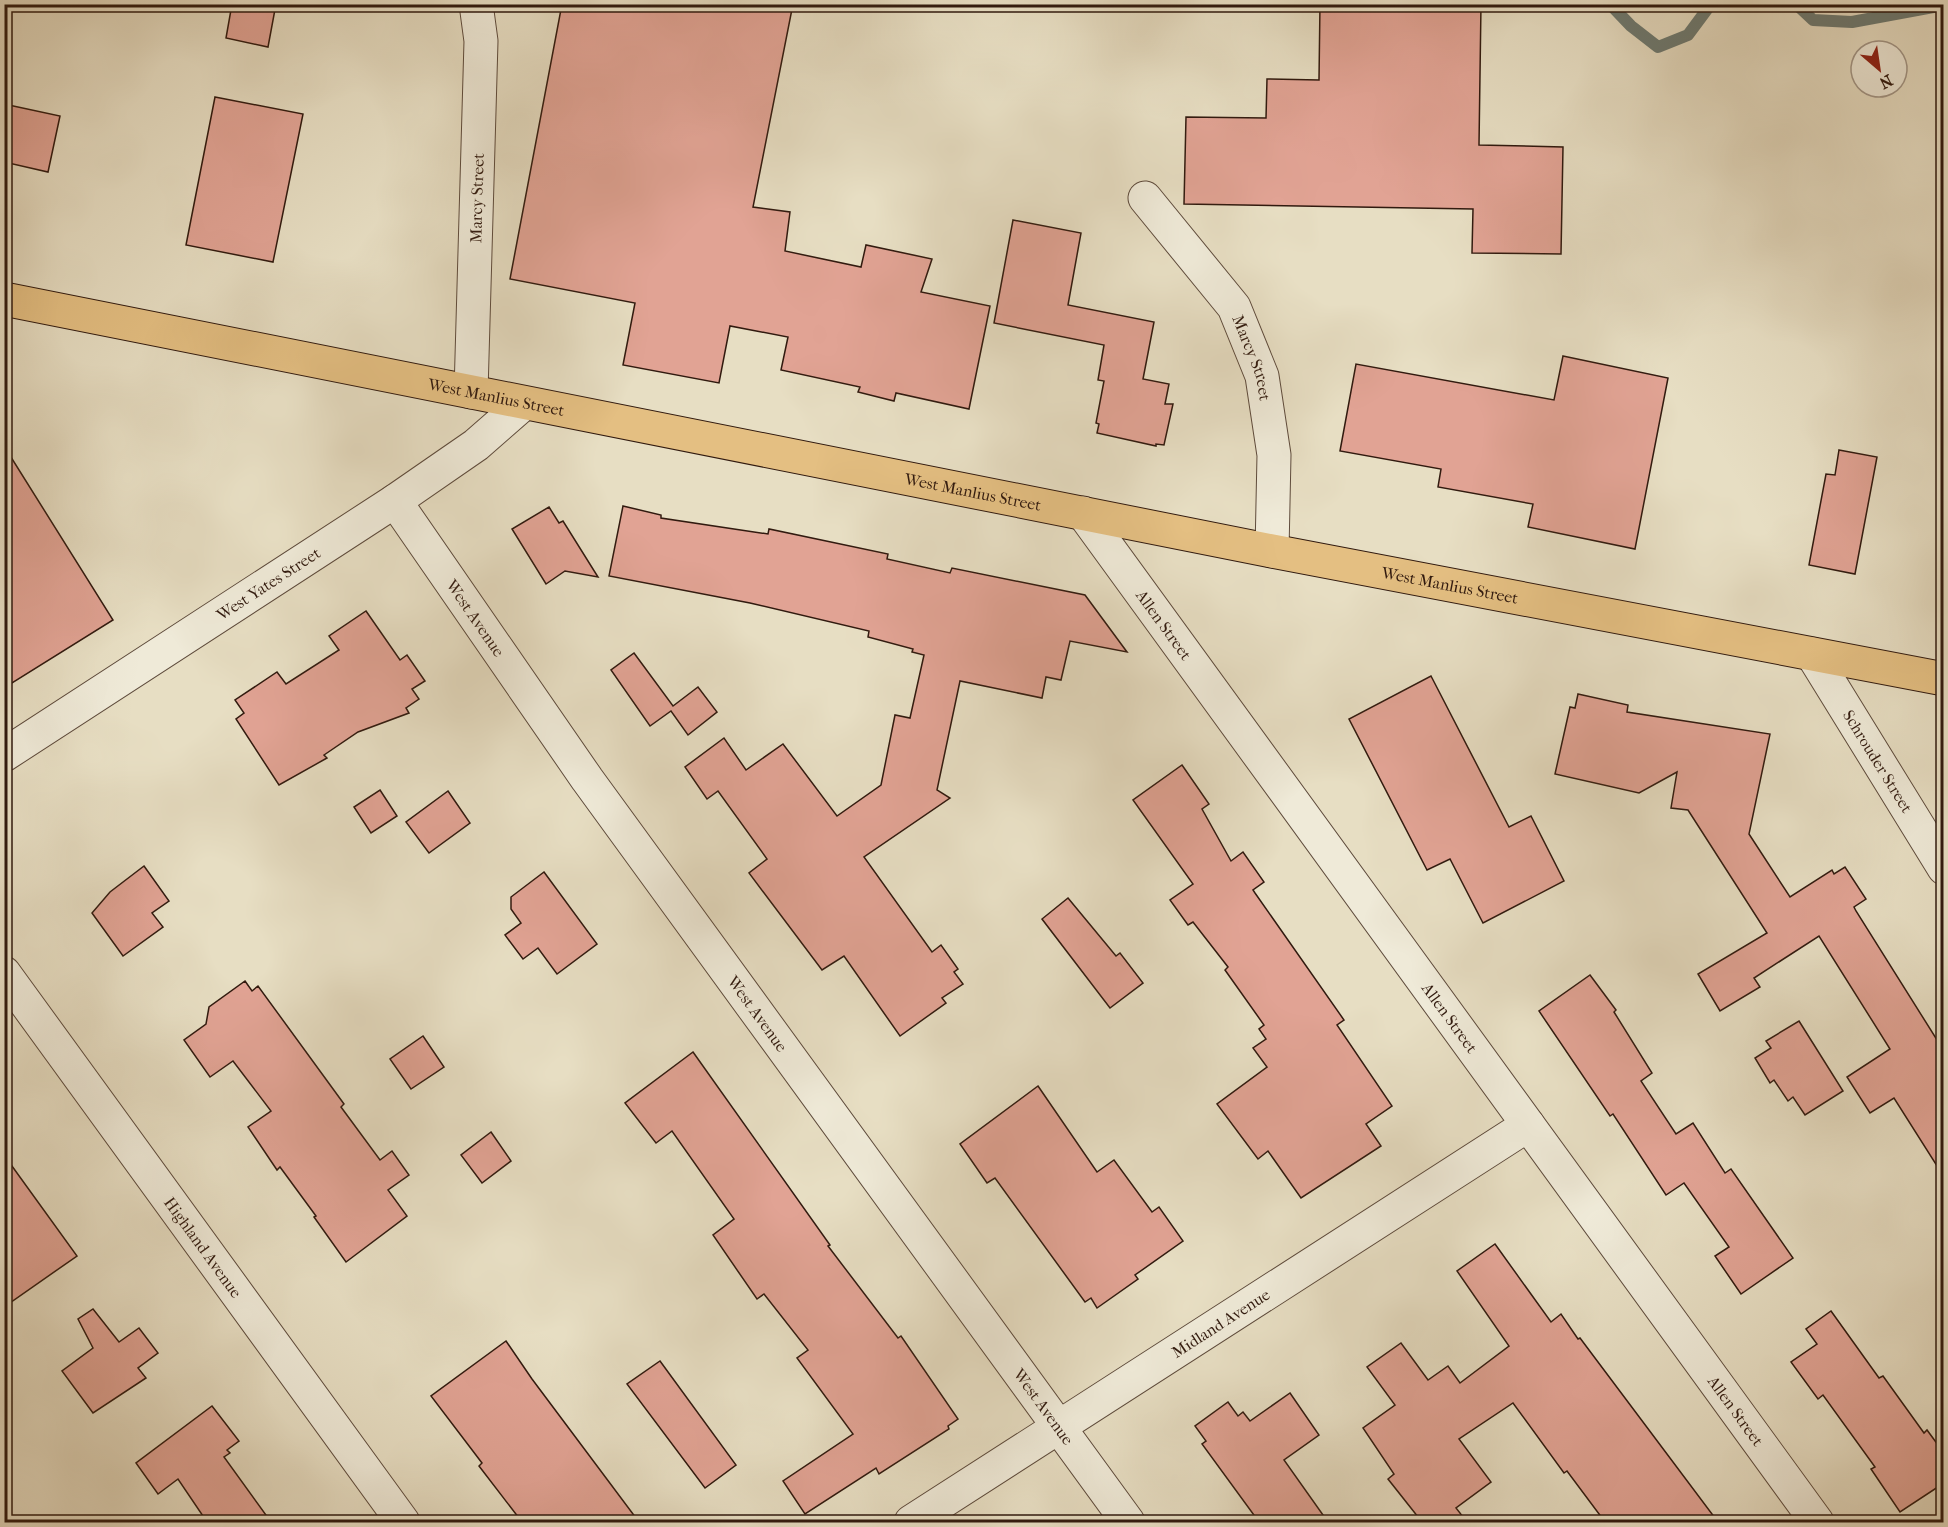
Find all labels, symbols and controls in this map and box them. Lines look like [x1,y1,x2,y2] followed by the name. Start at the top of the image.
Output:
[1849,39,1909,99] north arrow
[1875,70,1896,93] text: N
[466,153,487,243] street label: Marcy Street
[1229,312,1275,402] street label: Marcy Street
[426,374,567,420] street label: West Manlius Street
[902,469,1043,514] street label: West Manlius Street
[212,543,324,625] street label: West Yates Street
[1379,562,1520,607] street label: West Manlius Street
[442,575,509,660] street label: West Avenue
[1132,585,1196,664] street label: Allen Street
[1839,706,1917,816] street label: Schrouder Street
[723,971,792,1055] street label: West Avenue
[1418,978,1482,1057] street label: Allen Street
[160,1193,246,1301] street label: Highland Avenue
[1168,1284,1273,1361] street label: Midland Avenue
[1009,1364,1078,1448] street label: West Avenue
[1704,1371,1768,1450] street label: Allen Street

